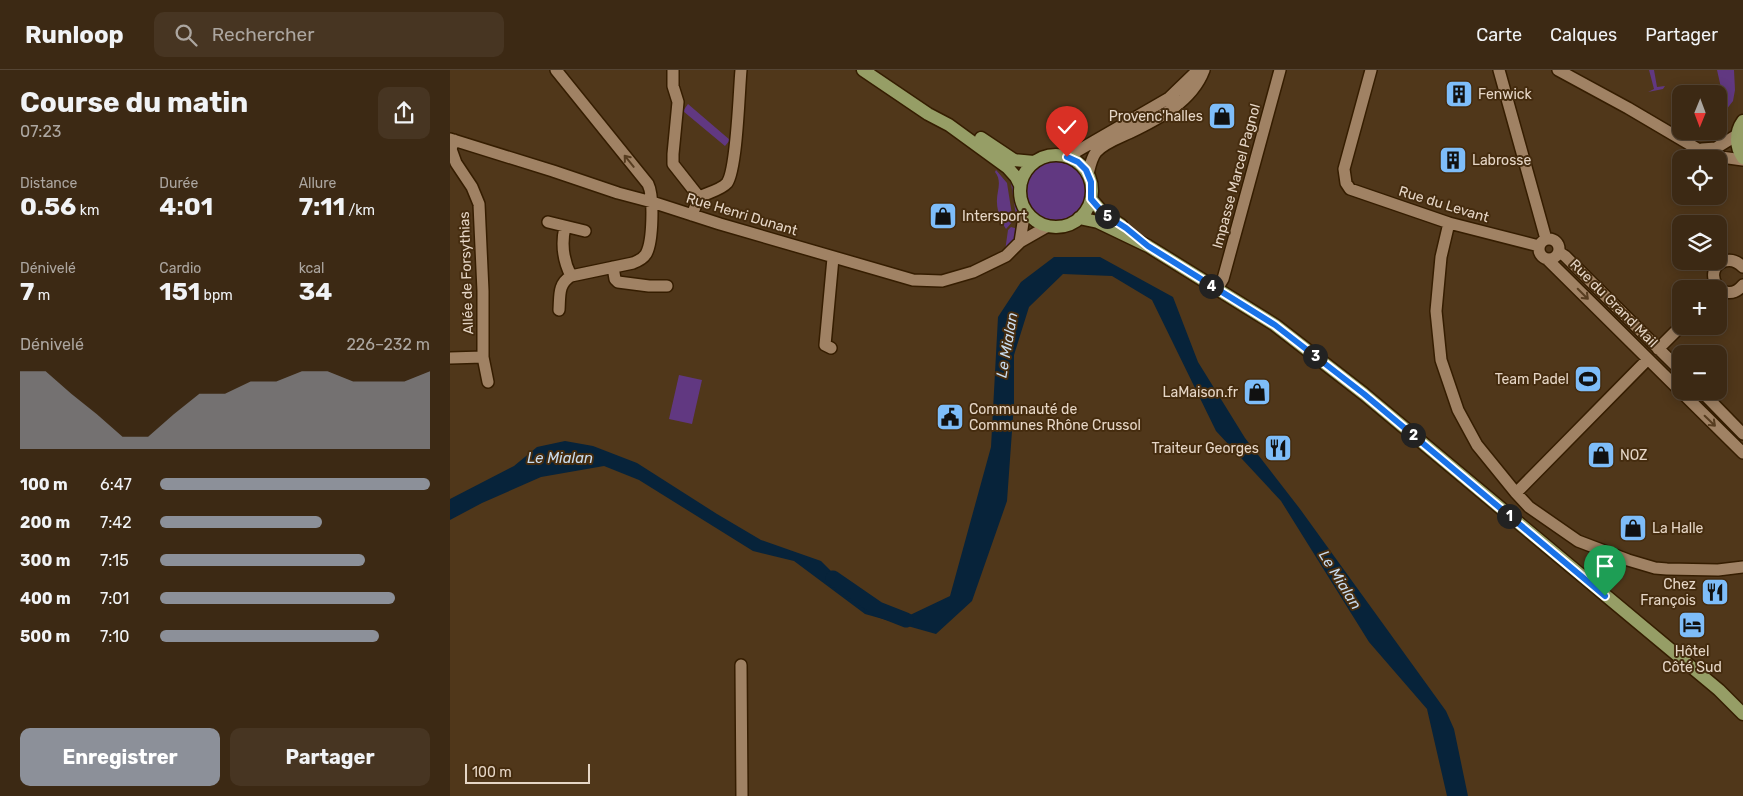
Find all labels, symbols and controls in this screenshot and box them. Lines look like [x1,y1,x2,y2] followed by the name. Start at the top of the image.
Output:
[154,12,504,57] search box
[25,21,124,49] text: Runloop
[172,21,200,49] icon: search
[212,23,314,46] text: Rechercher
[1476,24,1522,46] text: Carte
[1550,24,1617,46] text: Calques
[1645,24,1718,46] text: Partager
[1444,79,1474,109] building icon: Fenwick
[1672,85,1728,140] north arrow
[1672,85,1727,400] map controls
[20,86,248,119] text: Course du matin
[1478,86,1533,103] place label: Fenwick
[378,87,430,139] button: share
[1207,101,1237,131] shop icon: Provenc'halles
[1209,102,1264,250] street label: Impasse Marcel Pagnol
[1046,106,1088,157] pin
[1109,108,1203,125] place label: Provenc'halles
[1053,113,1081,141] icon: check
[20,122,61,141] text: 07:23
[1438,145,1468,175] building icon: Labrosse
[1672,150,1727,205] button: locate
[1472,152,1531,169] place label: Labrosse
[624,154,635,167] one-way arrow
[20,175,77,192] text: Distance
[159,175,198,192] text: Durée
[299,175,336,192] text: Allure
[1397,183,1492,226] street label: Rue du Levant
[684,189,800,240] street label: Rue Henri Dunant
[20,192,76,221] text: 0.56
[159,192,213,221] text: 4:01
[299,192,345,221] text: 7:11
[928,201,958,231] shop icon: Intersport
[76,202,99,219] text: km
[345,202,375,219] text: /km
[1094,204,1120,228] pin: 5
[962,208,1028,225] place label: Intersport
[1103,208,1112,225] text: 5
[456,211,477,335] street label: Allée de Forsythias
[1672,215,1727,270] button: layers
[1566,256,1661,351] street label: Rue du Grand Mail
[20,260,76,277] text: Dénivelé
[159,260,201,277] text: Cardio
[299,260,324,277] text: kcal
[1198,274,1224,298] pin: 4
[20,277,34,306] text: 7
[159,277,200,306] text: 151
[299,277,332,306] text: 34
[1207,278,1216,295] text: 4
[1672,280,1727,335] button: +
[34,287,50,304] text: m
[200,287,233,304] text: bpm
[1577,288,1589,300] one-way arrow
[992,311,1022,379] water label: Le Mialan
[20,335,84,354] text: Dénivelé
[346,335,430,354] text: 226–232 m
[1302,344,1328,368] pin: 3
[1672,345,1727,400] button: −
[1311,348,1320,365] text: 3
[1573,364,1603,394] sports icon: Team Padel
[1495,371,1569,388] place label: Team Padel
[1242,377,1272,407] shop icon: LaMaison.fr
[1163,384,1239,401] place label: LaMaison.fr
[969,401,1141,434] place label: Communauté de Communes Rhône Crussol
[935,402,965,432] public building icon: Communauté de Communes Rhône Crussol
[1704,415,1717,427] one-way arrow
[1400,422,1426,448] pin: 2
[1409,427,1418,444] text: 2
[1263,433,1293,463] restaurant icon: Traiteur Georges
[1152,440,1259,457] place label: Traiteur Georges
[1586,440,1616,470] shop icon: NOZ
[1620,447,1648,464] place label: NOZ
[527,449,593,467] water label: Le Mialan
[20,475,68,494] text: 100 m
[100,475,132,494] text: 6:47
[1496,504,1522,528] pin: 1
[1506,508,1513,525] text: 1
[20,513,70,532] text: 200 m
[100,513,132,532] text: 7:42
[1618,513,1648,543] shop icon: La Halle
[1652,520,1704,537] place label: La Halle
[1584,545,1626,596] pin
[1315,547,1365,613] water label: Le Mialan
[20,551,70,570] text: 300 m
[100,551,129,570] text: 7:15
[1591,552,1619,580] icon: arrive
[1640,576,1696,609] place label: Chez François
[1700,577,1730,607] restaurant icon: Chez François
[20,589,71,608] text: 400 m
[100,589,129,608] text: 7:01
[1677,610,1707,640] hotel icon: Hôtel Côté Sud
[20,627,70,646] text: 500 m
[100,627,129,646] text: 7:10
[1662,643,1722,676] place label: Hôtel Côté Sud
[20,728,220,786] button: Enregistrer
[230,728,430,786] button: Partager
[465,761,590,784] scale bar
[472,764,512,781] text: 100 m

